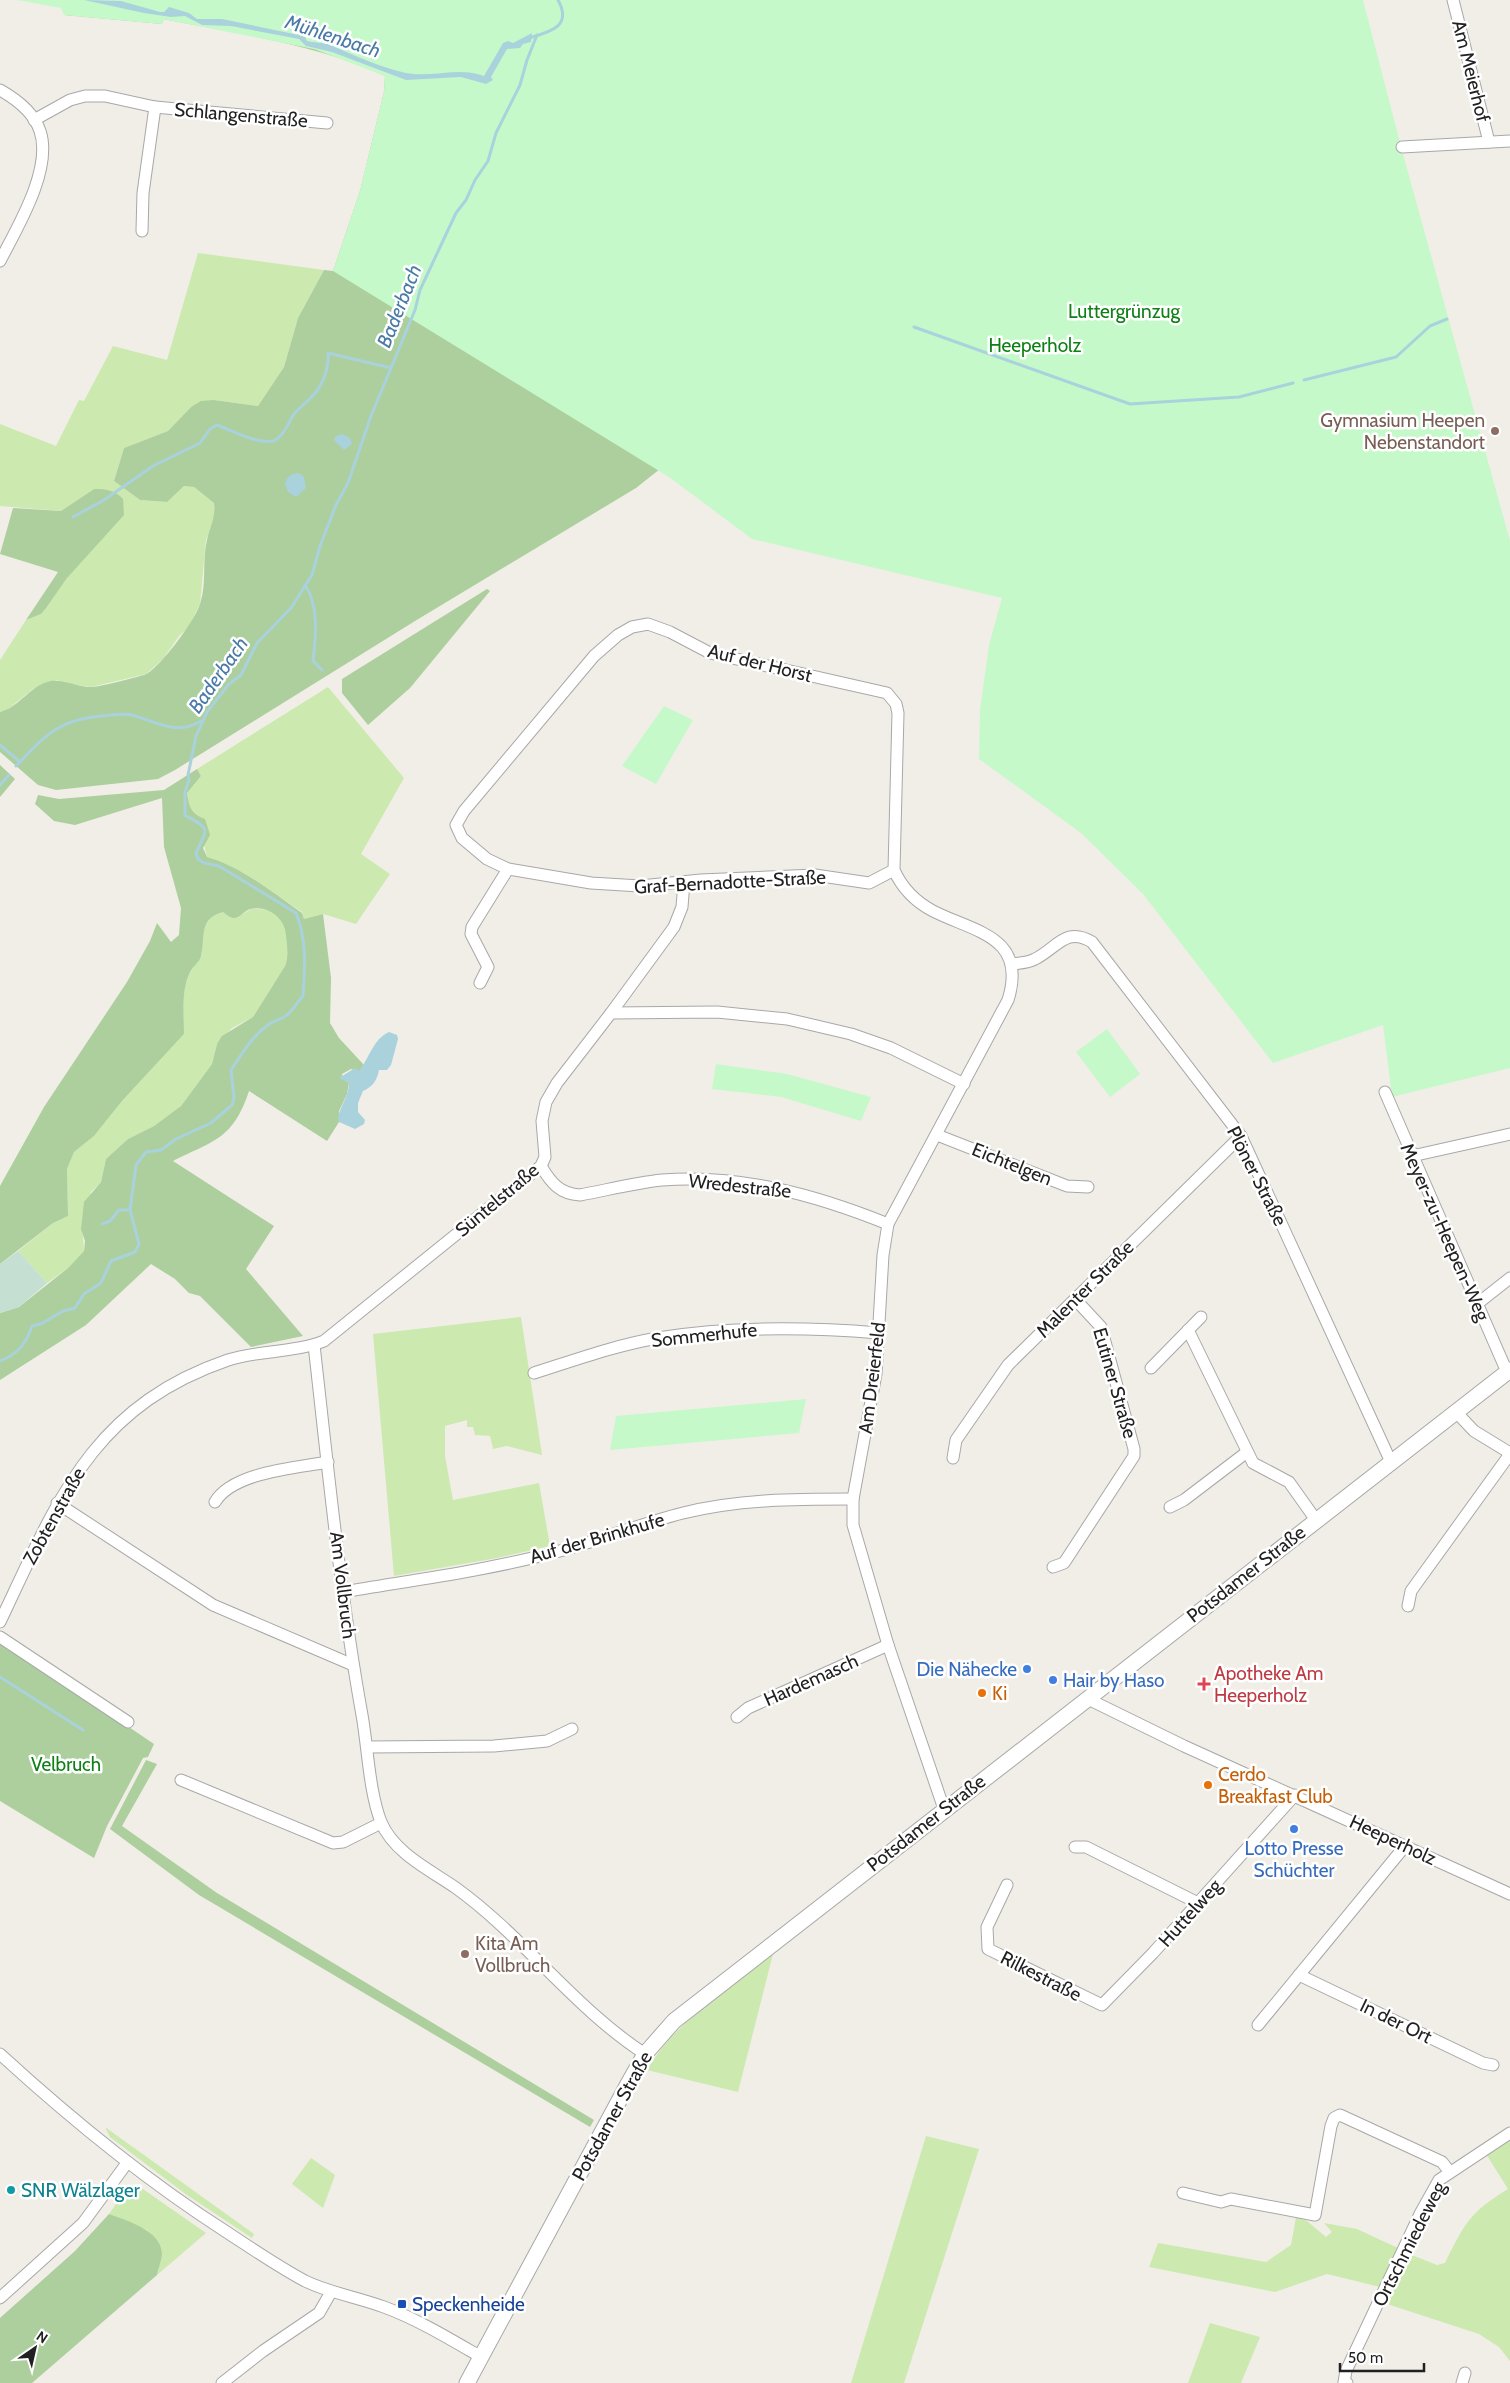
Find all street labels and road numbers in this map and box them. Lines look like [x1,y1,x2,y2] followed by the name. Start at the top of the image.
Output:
[1447,18,1495,125] street label: Am Meierhof
[173,98,309,132] street label: Schlangenstraße
[706,639,815,687] street label: Auf der Horst
[633,865,827,899] street label: Graf-Bernadotte-Straße
[1222,1122,1292,1230] street label: Plöner Straße
[969,1138,1055,1190] street label: Eichtelgen
[1395,1140,1495,1325] street label: Meyer-zu-Heepen-Weg
[451,1158,544,1242] street label: Süntelstraße
[688,1169,793,1203] street label: Wredestraße
[1032,1235,1139,1342] street label: Malenter Straße
[650,1318,759,1352] street label: Sommerhufe
[854,1321,890,1435] street label: Am Dreierfeld
[1088,1325,1142,1441] street label: Eutiner Straße
[18,1463,90,1568] street label: Zobtenstraße
[527,1508,667,1568] street label: Auf der Brinkhufe
[1182,1520,1310,1627] street label: Potsdamer Straße
[325,1530,361,1640] street label: Am Vollbruch
[760,1649,862,1711] street label: Hardemasch
[862,1769,990,1876] street label: Potsdamer Straße
[1346,1810,1440,1870] street label: Heeperholz
[1154,1874,1227,1951] street label: Huttelweg
[997,1946,1085,2006] street label: Rilkestraße
[1356,1994,1436,2048] street label: In der Ort
[567,2047,657,2185] street label: Potsdamer Straße
[1368,2177,1451,2310] street label: Ortschmiedeweg

